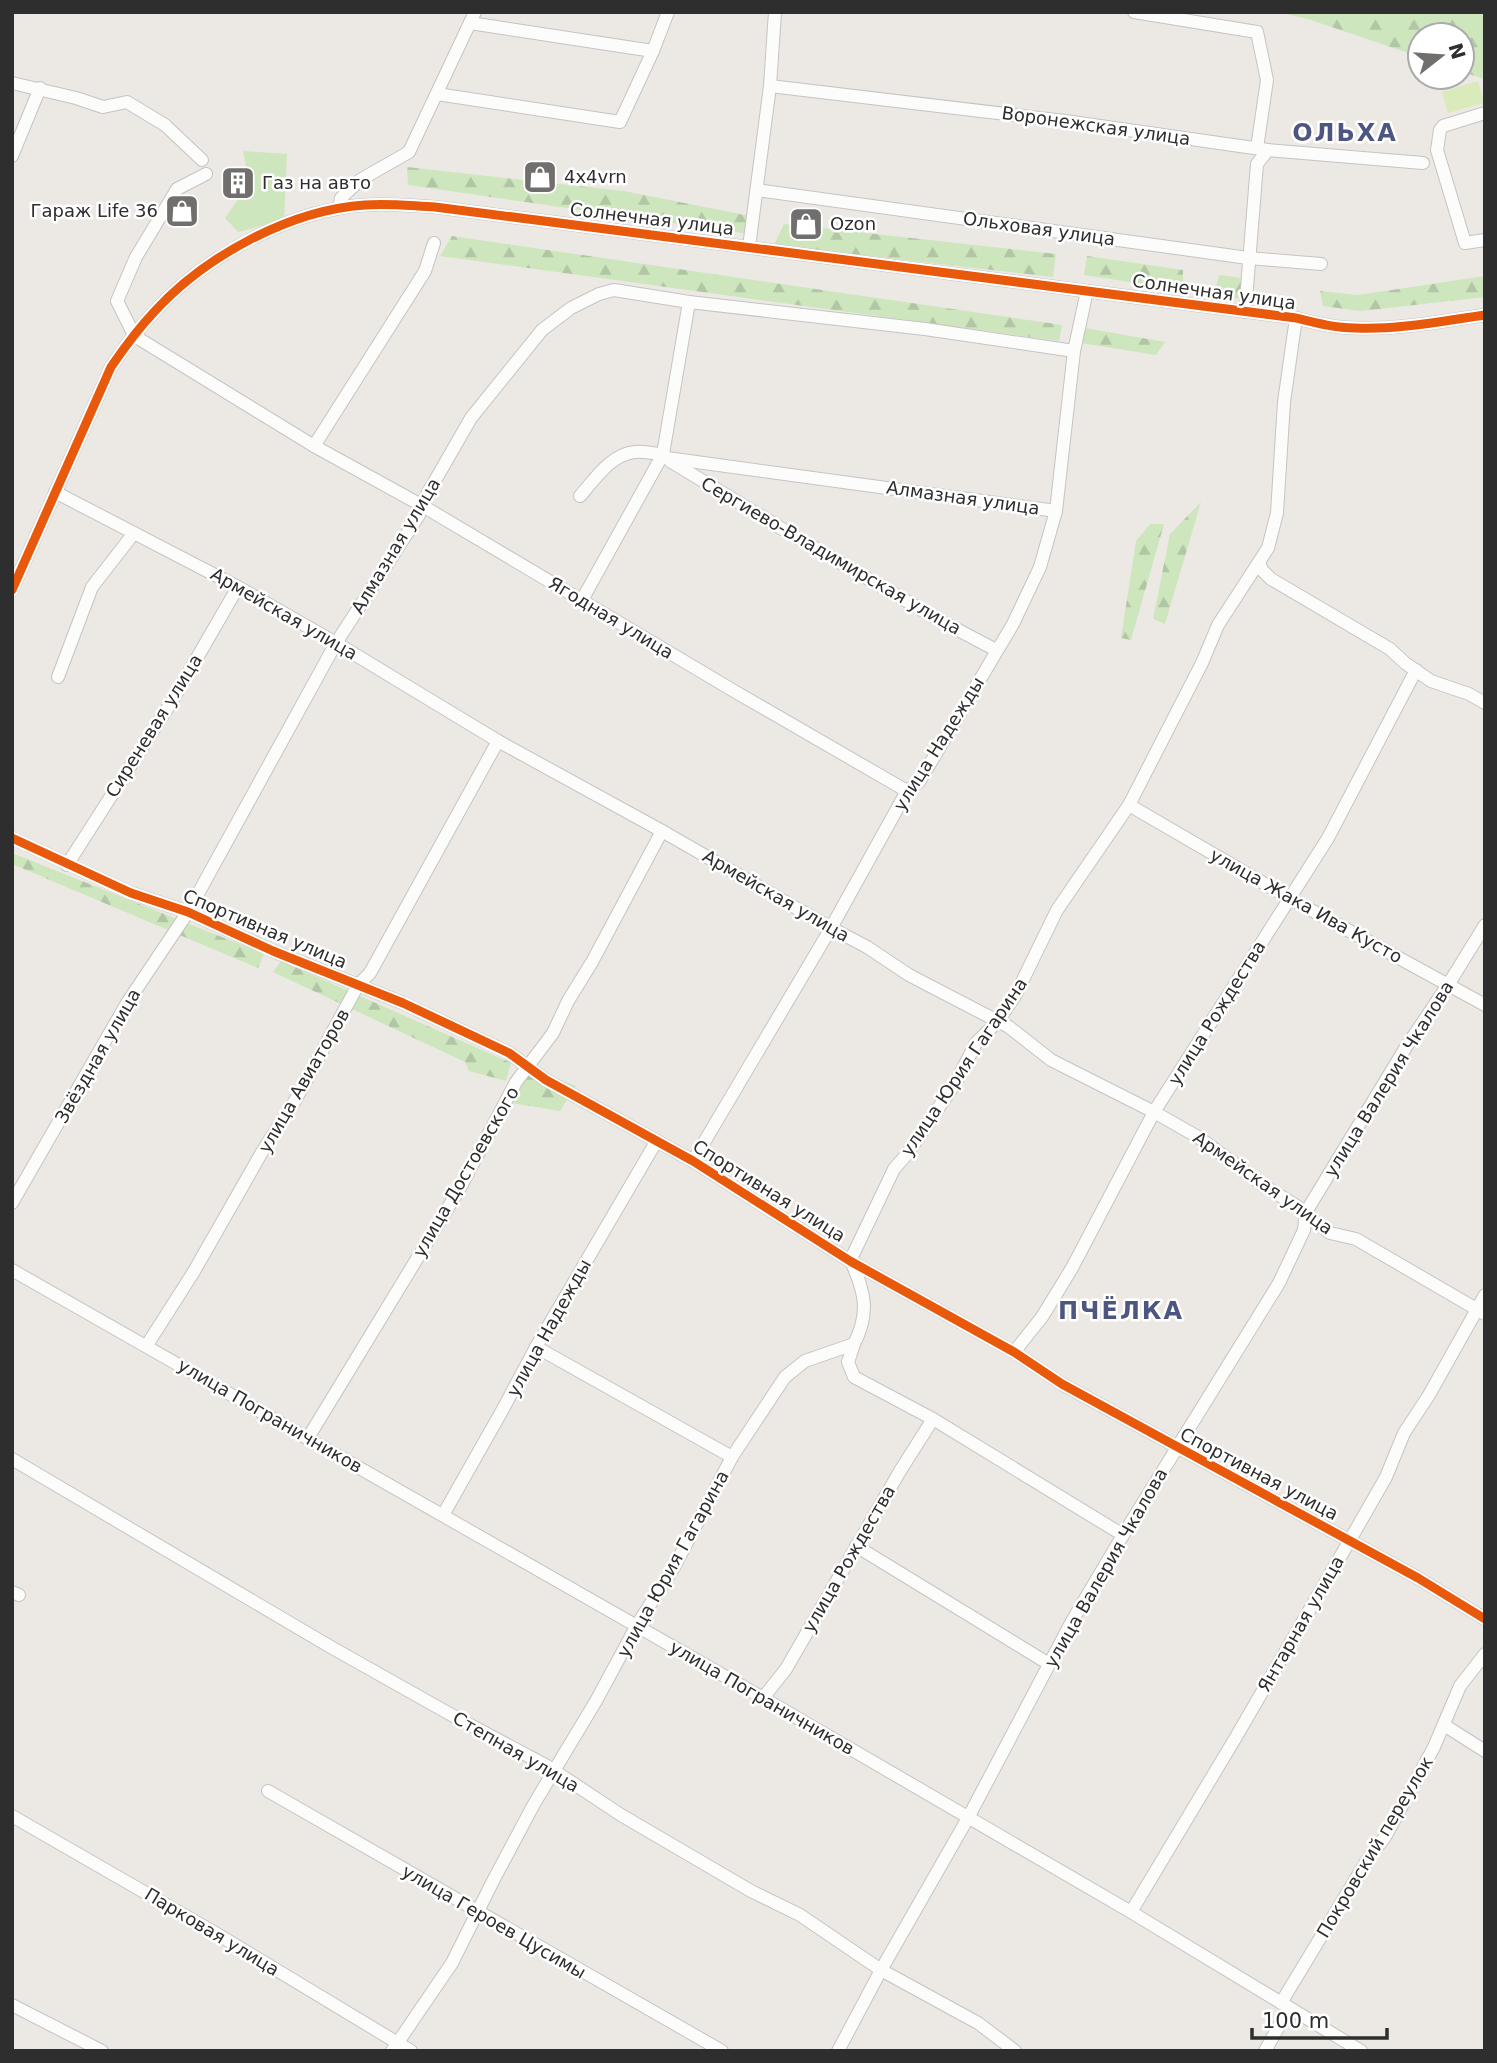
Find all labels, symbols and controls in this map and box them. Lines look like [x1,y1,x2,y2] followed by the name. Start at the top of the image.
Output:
[1406,21,1476,91] north arrow
[1444,40,1470,62] text: N
[1000,102,1192,149] street label: Воронежская улица
[1292,119,1398,147] district label: ОЛЬХА
[521,158,559,196] shop icon: 4x4vrn
[219,164,257,202] building icon: Газ на авто
[564,166,627,187] place label: 4x4vrn
[262,172,371,193] place label: Газ на авто
[163,192,201,230] shop icon: Гараж Life 36
[569,198,735,239] street label: Солнечная улица
[31,200,158,221] place label: Гараж Life 36
[787,205,825,243] shop icon: Ozon
[962,207,1116,250] street label: Ольховая улица
[830,213,876,234] place label: Ozon
[1131,270,1297,313] street label: Солнечная улица
[698,472,965,639] street label: Сергиево-Владимирская улица
[347,474,444,617] street label: Алмазная улица
[885,476,1041,519] street label: Алмазная улица
[207,563,361,664] street label: Армейская улица
[545,572,677,663] street label: Ягодная улица
[101,650,206,801] street label: Сиреневая улица
[889,673,988,815] street label: улица Надежды
[1206,844,1406,967] street label: улица Жака Ива Кусто
[699,845,853,946] street label: Армейская улица
[180,884,350,973] street label: Спортивная улица
[1164,937,1270,1089] street label: улица Рождества
[896,974,1031,1160] street label: улица Юрия Гагарина
[1320,977,1458,1181] street label: улица Валерия Чкалова
[51,985,145,1127] street label: Звёздная улица
[254,1005,353,1157] street label: улица Авиаторов
[408,1083,523,1261] street label: улица Достоевского
[1189,1127,1337,1239] street label: Армейская улица
[689,1135,849,1246] street label: Спортивная улица
[502,1255,595,1400] street label: улица Надежды
[1058,1296,1184,1325] district label: ПЧЁЛКА
[174,1354,366,1477] street label: улица Пограничников
[1177,1423,1342,1524] street label: Спортивная улица
[1040,1464,1171,1671] street label: улица Валерия Чкалова
[612,1467,733,1661] street label: улица Юрия Гагарина
[798,1481,899,1636] street label: улица Рождества
[1253,1552,1348,1696] street label: Янтарная улица
[666,1636,858,1759] street label: улица Пограничников
[449,1707,583,1796] street label: Степная улица
[1312,1752,1437,1941] street label: Покровский переулок
[399,1860,590,1983] street label: улица Героев Цусимы
[141,1883,283,1980] street label: Парковая улица
[1252,1996,1387,2040] scale bar
[1262,2009,1329,2033] text: 100 m

